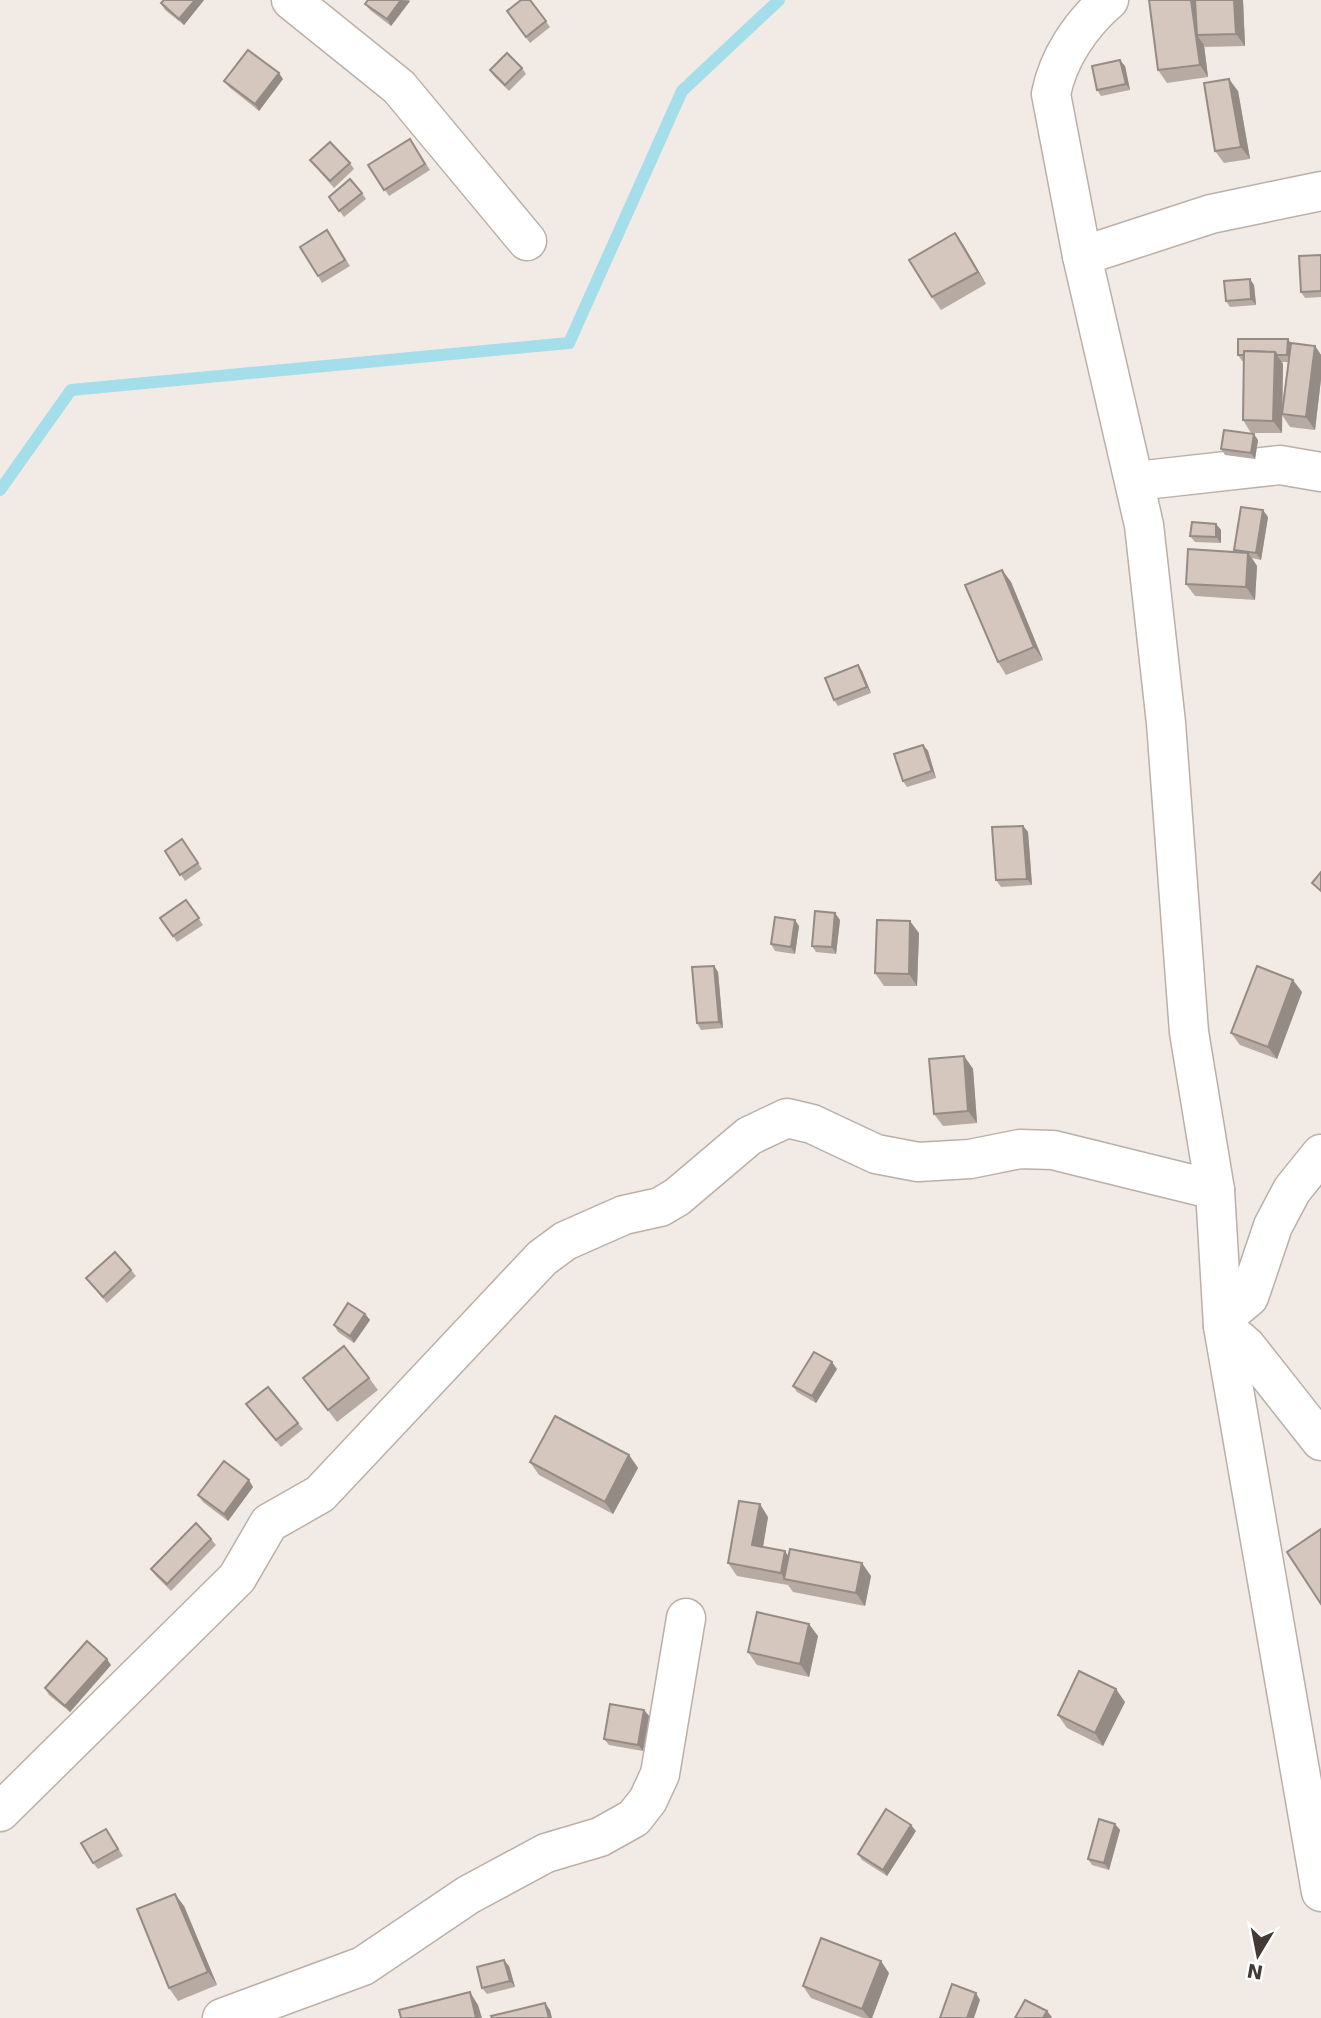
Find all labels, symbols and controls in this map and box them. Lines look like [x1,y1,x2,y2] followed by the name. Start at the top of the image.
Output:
[1223,1920,1293,1990] north arrow
[1245,1960,1265,1984] text: N

